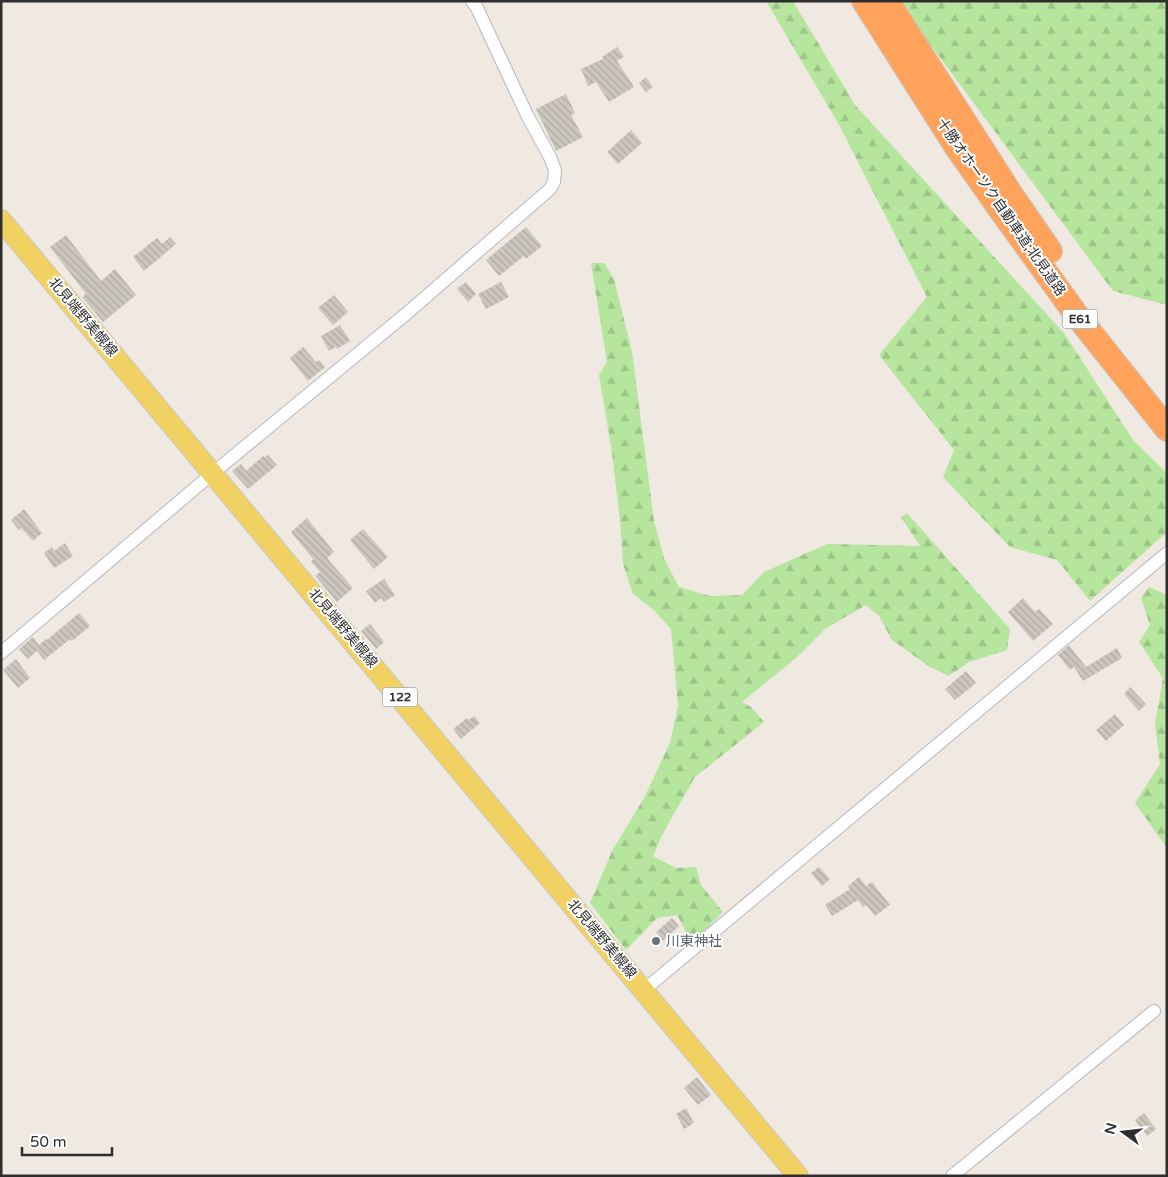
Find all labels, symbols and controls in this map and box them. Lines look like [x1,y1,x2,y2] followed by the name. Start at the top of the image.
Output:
[933,115,1069,299] street label: 十勝オホーツク自動車道;北見道路
[45,274,121,360] street label: 北見端野美幌線
[1062,310,1098,328] road number: E61
[305,585,381,671] street label: 北見端野美幌線
[382,688,418,706] road number: 122
[564,896,640,982] street label: 北見端野美幌線
[666,933,722,950] place label: 川東神社
[650,935,662,947] marker: 川東神社
[1098,1107,1148,1157] north arrow
[1101,1121,1121,1136] text: N
[22,1124,112,1156] scale bar
[30,1133,67,1151] text: 50 m

